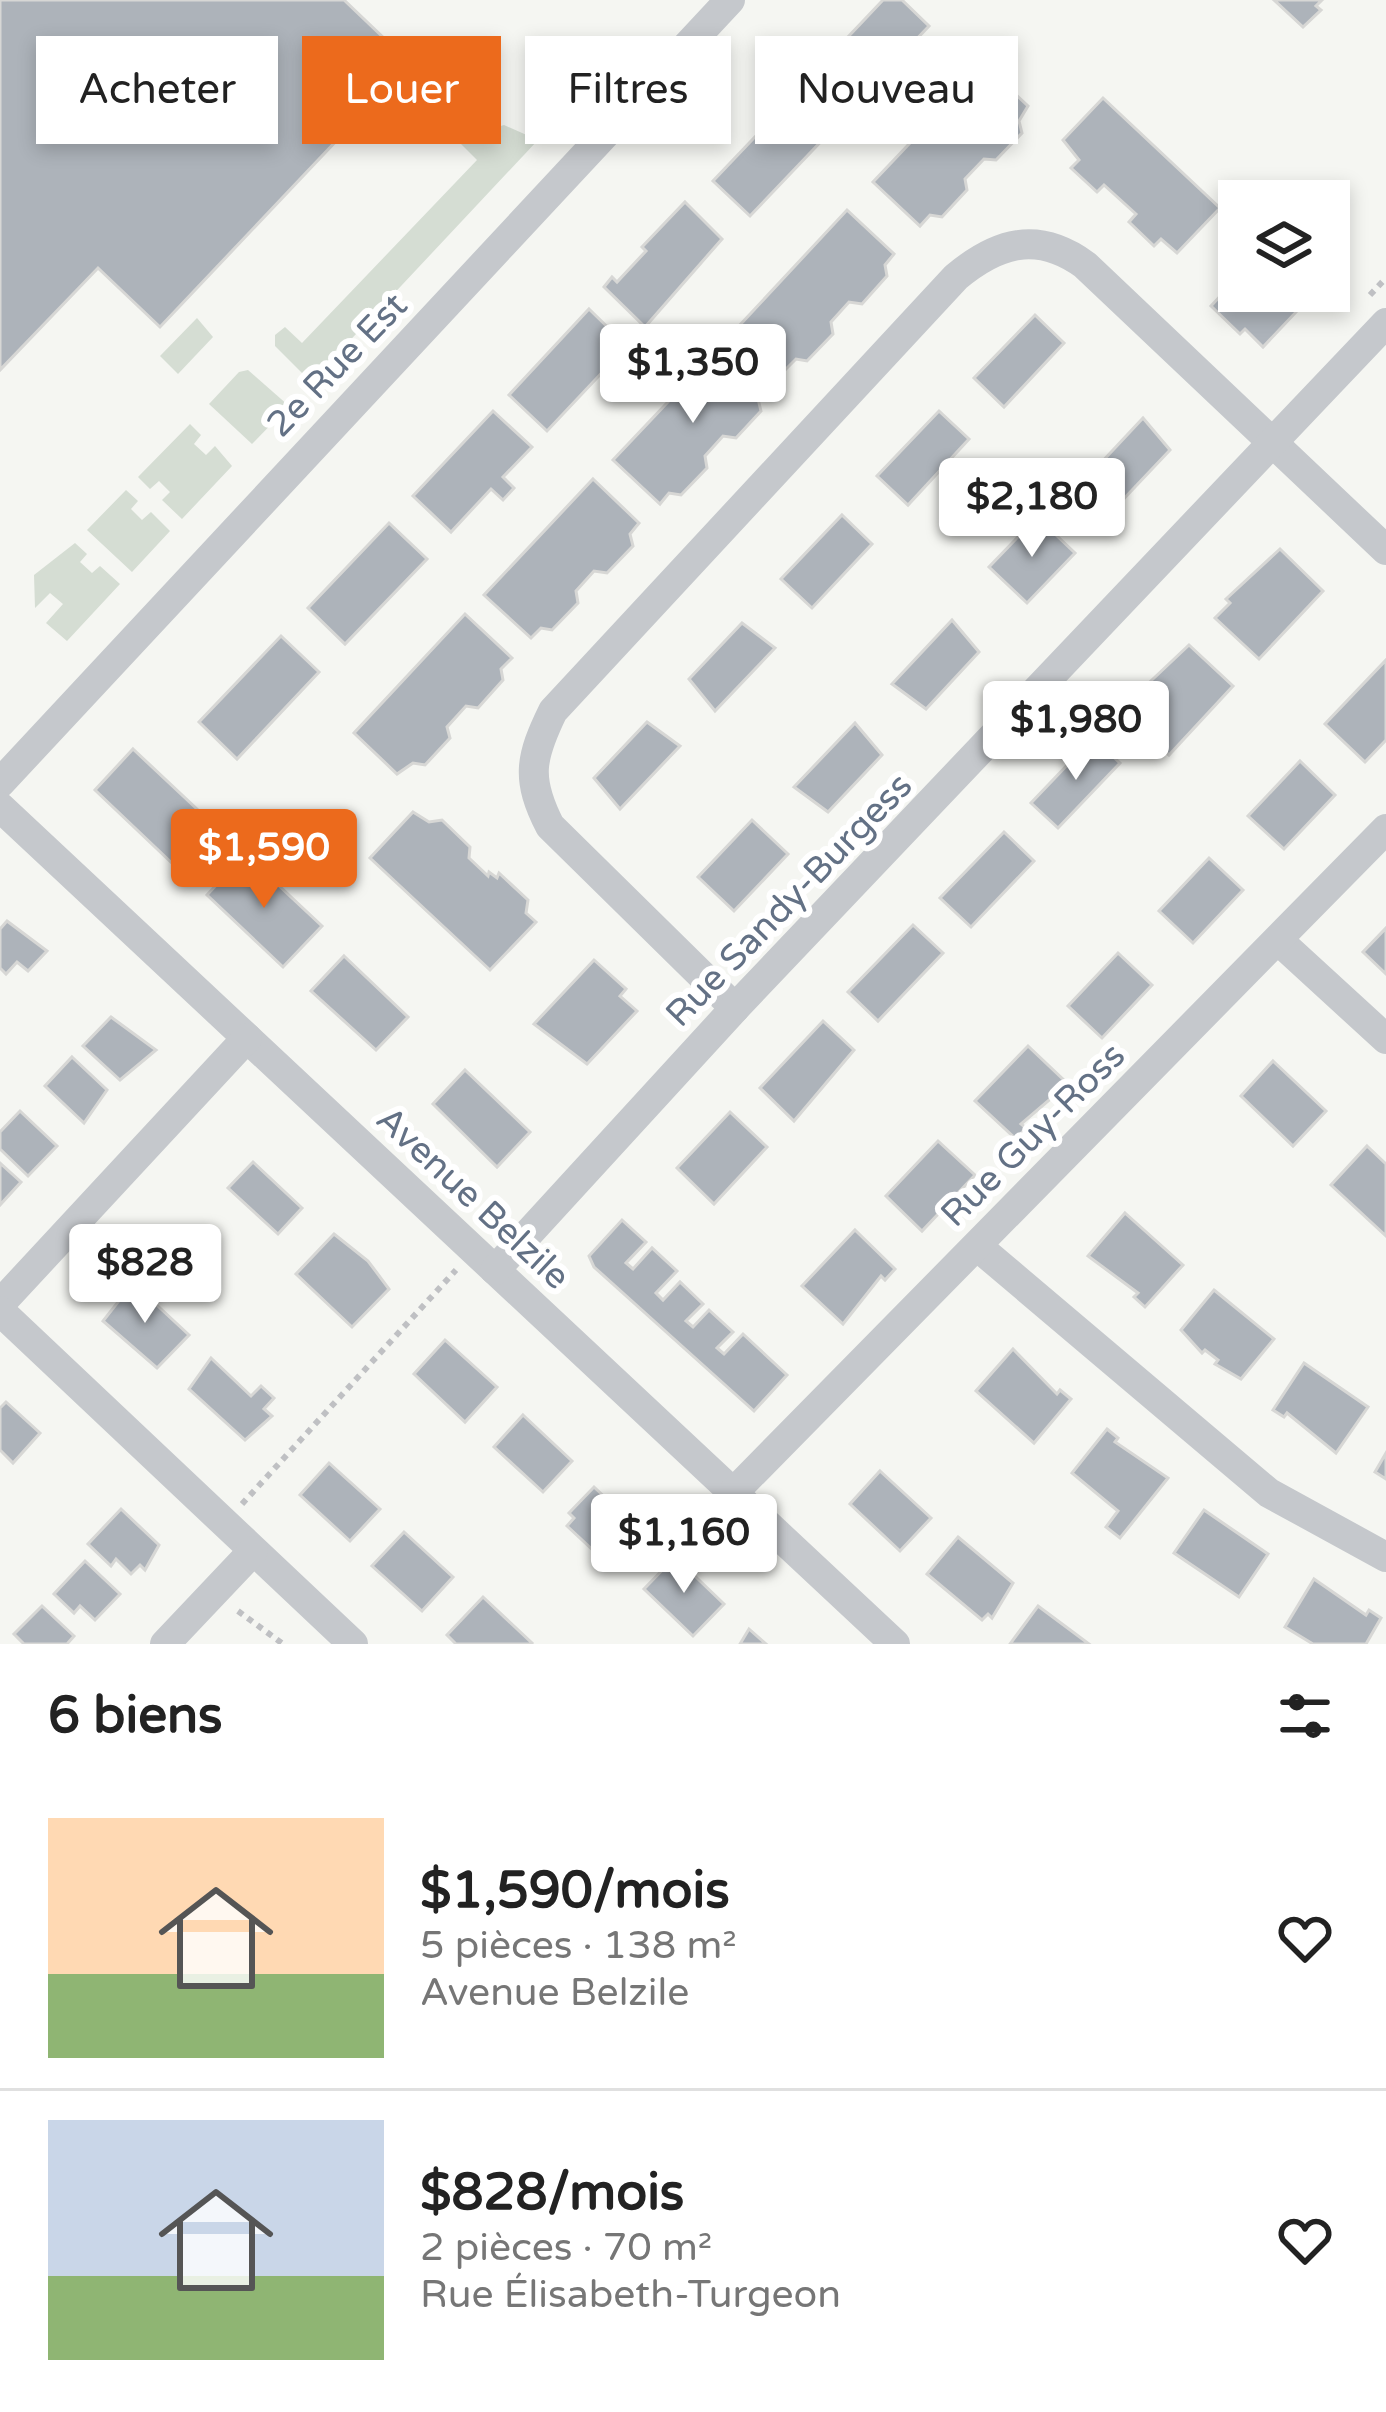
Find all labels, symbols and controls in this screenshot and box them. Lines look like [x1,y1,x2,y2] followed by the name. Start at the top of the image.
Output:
[36,36,278,144] chip: Acheter
[302,36,501,144] chip: Louer
[525,36,731,144] chip: Filtres
[755,36,1018,144] chip: Nouveau
[1218,180,1350,312] map controls
[1218,180,1350,312] button: layers
[258,284,416,446] street label: 2e Rue Est
[595,324,791,426] pin: $1,350
[627,339,759,386] text: $1,350
[934,458,1130,560] pin: $2,180
[966,473,1098,520] text: $2,180
[978,681,1174,783] pin: $1,980
[1010,696,1142,743] text: $1,980
[657,764,921,1036] street label: Rue Sandy-Burgess
[166,809,362,911] pin: $1,590
[198,824,330,871] text: $1,590
[932,1034,1134,1236] street label: Rue Guy-Ross
[367,1098,579,1299] street label: Avenue Belzile
[74,1224,216,1326] pin: $828
[96,1239,194,1286] text: $828
[586,1494,782,1596] pin: $1,160
[618,1509,750,1556] text: $1,160
[1272,1683,1338,1749] icon: filters
[48,1685,223,1747] text: 6 biens
[420,1860,730,1922] text: $1,590/mois
[144,1866,288,2010] icon: home
[1272,1905,1338,1971] icon: heart
[420,1922,737,1969] text: 5 pièces · 138 m²
[420,1969,689,2016] text: Avenue Belzile
[420,2162,684,2224] text: $828/mois
[144,2168,288,2312] icon: home
[1272,2207,1338,2273] icon: heart
[420,2224,712,2271] text: 2 pièces · 70 m²
[420,2271,841,2318] text: Rue Élisabeth-Turgeon

